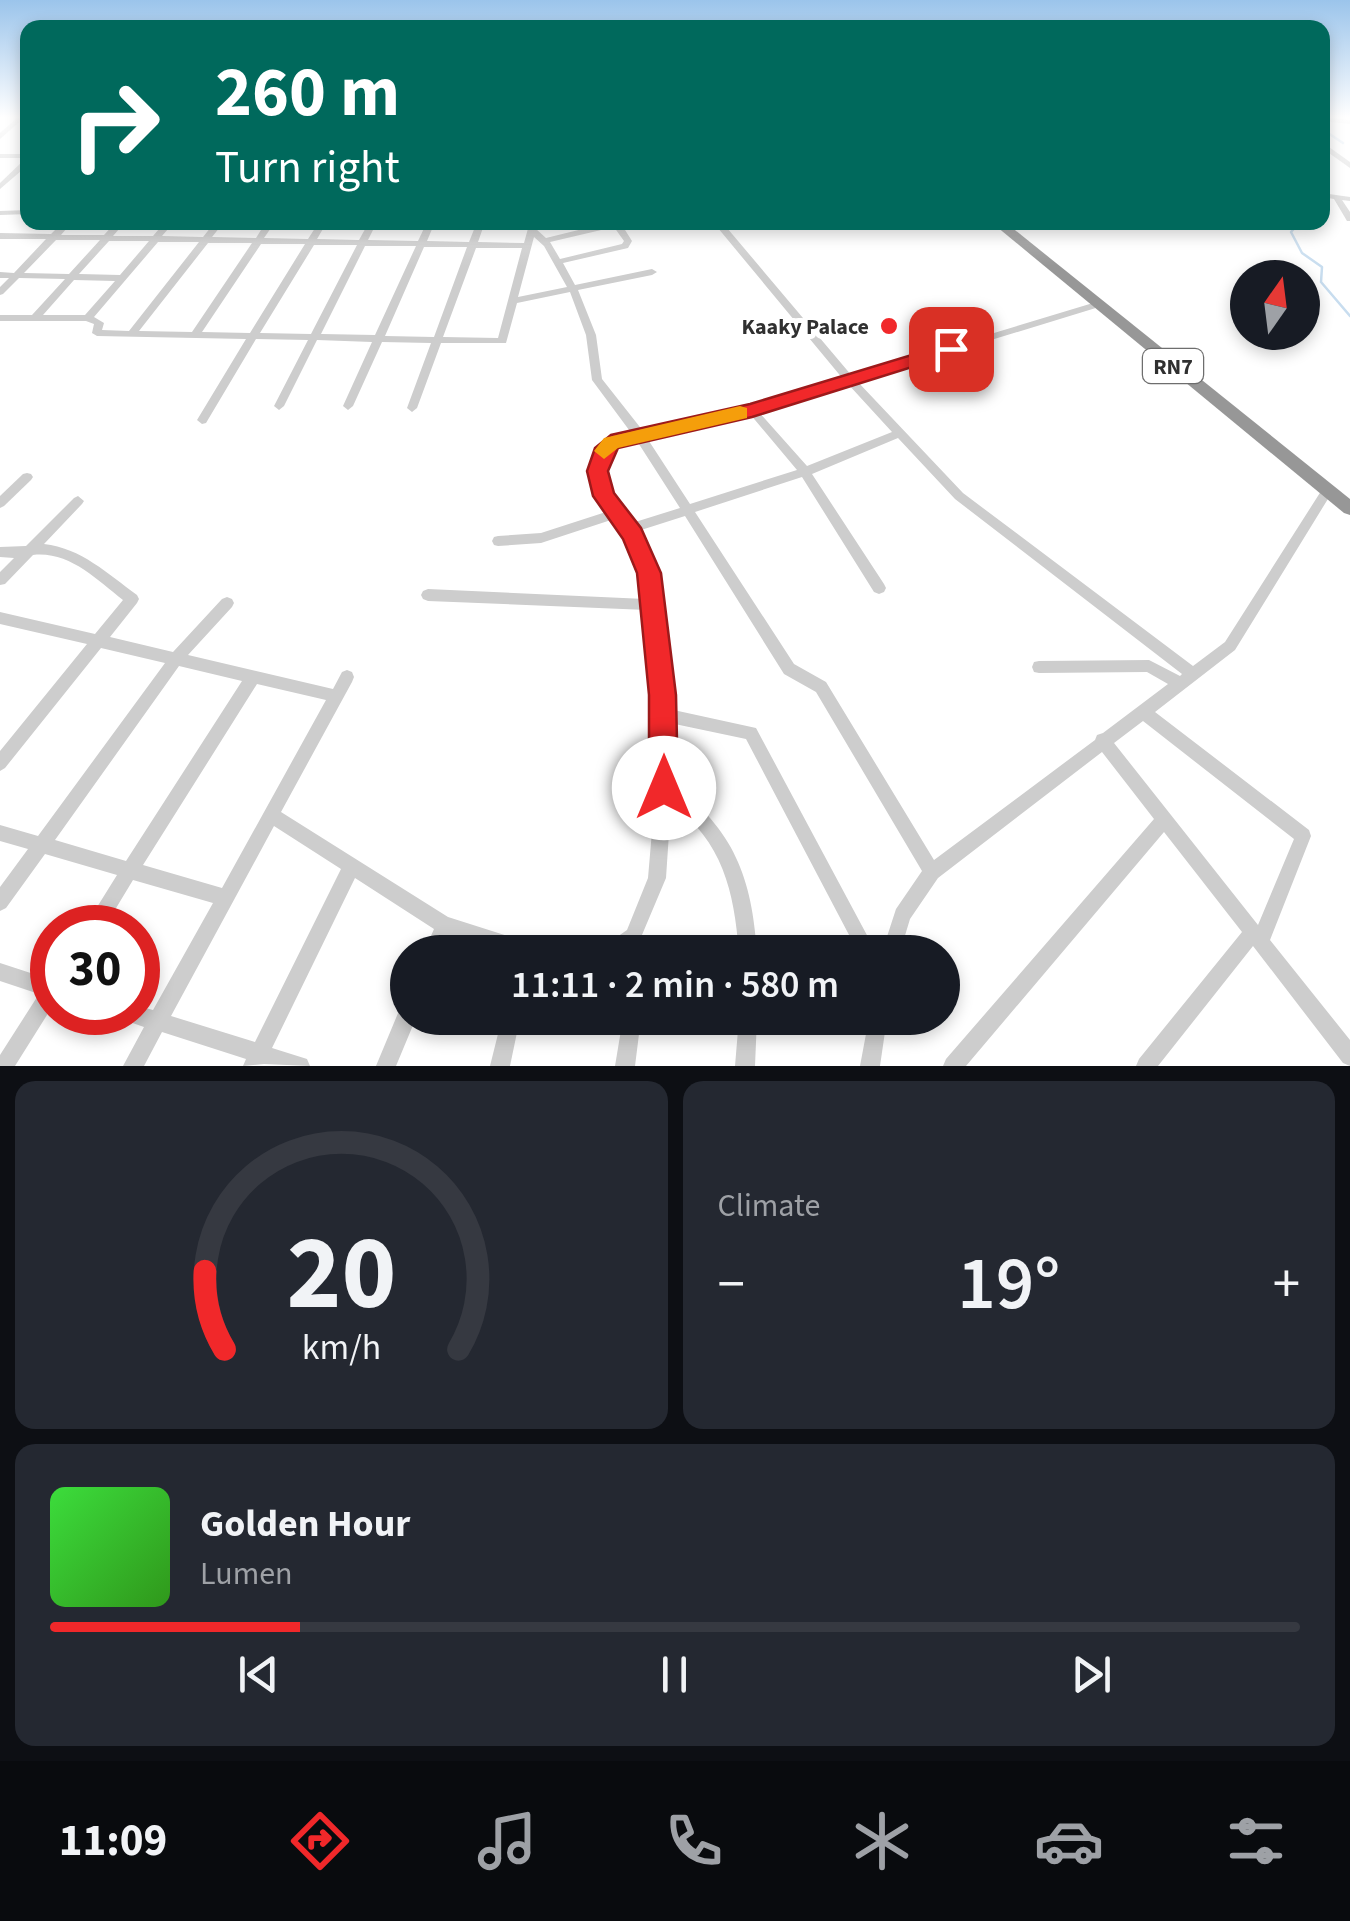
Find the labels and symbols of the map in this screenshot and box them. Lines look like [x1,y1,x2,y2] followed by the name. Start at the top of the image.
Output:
[1230,260,1320,350] north arrow
[909,307,994,392] pin
[741,311,869,343] place label: Kaaky Palace
[878,315,900,337] marker: Kaaky Palace
[1143,349,1203,383] road number: RN7
[612,736,716,840] position arrow
[30,905,160,1035] speed limit sign: 30

